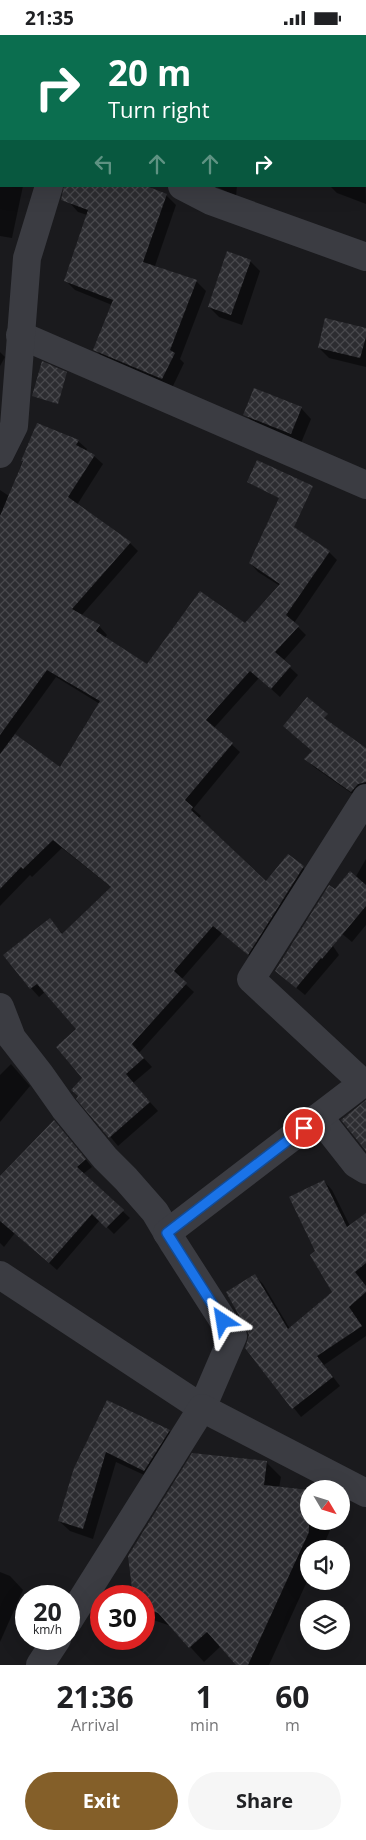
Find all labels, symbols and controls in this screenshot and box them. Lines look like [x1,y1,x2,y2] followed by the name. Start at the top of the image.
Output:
[25,5,74,31] text: 21:35
[108,49,191,96] text: 20 m
[25,55,90,120] icon: right
[108,94,210,124] text: Turn right
[90,150,118,178] icon: left
[143,150,171,178] icon: ahead
[196,150,224,178] icon: ahead
[249,150,277,178] icon: right
[283,1107,325,1149] pin
[290,1114,318,1142] icon: arrive
[196,1294,248,1346] position arrow
[300,1480,350,1530] north arrow
[300,1480,350,1650] map controls
[300,1540,350,1590] button: sound
[90,1585,155,1650] speed limit sign: 30
[33,1594,62,1628] text: 20
[300,1600,350,1650] button: layers
[33,1621,62,1638] text: km/h
[56,1676,134,1717] text: 21:36
[196,1676,213,1717] text: 1
[275,1676,310,1717] text: 60
[71,1714,119,1736] text: Arrival
[190,1714,219,1736] text: min
[285,1714,300,1736] text: m
[25,1772,178,1830] button: Exit
[188,1772,341,1830] button: Share

